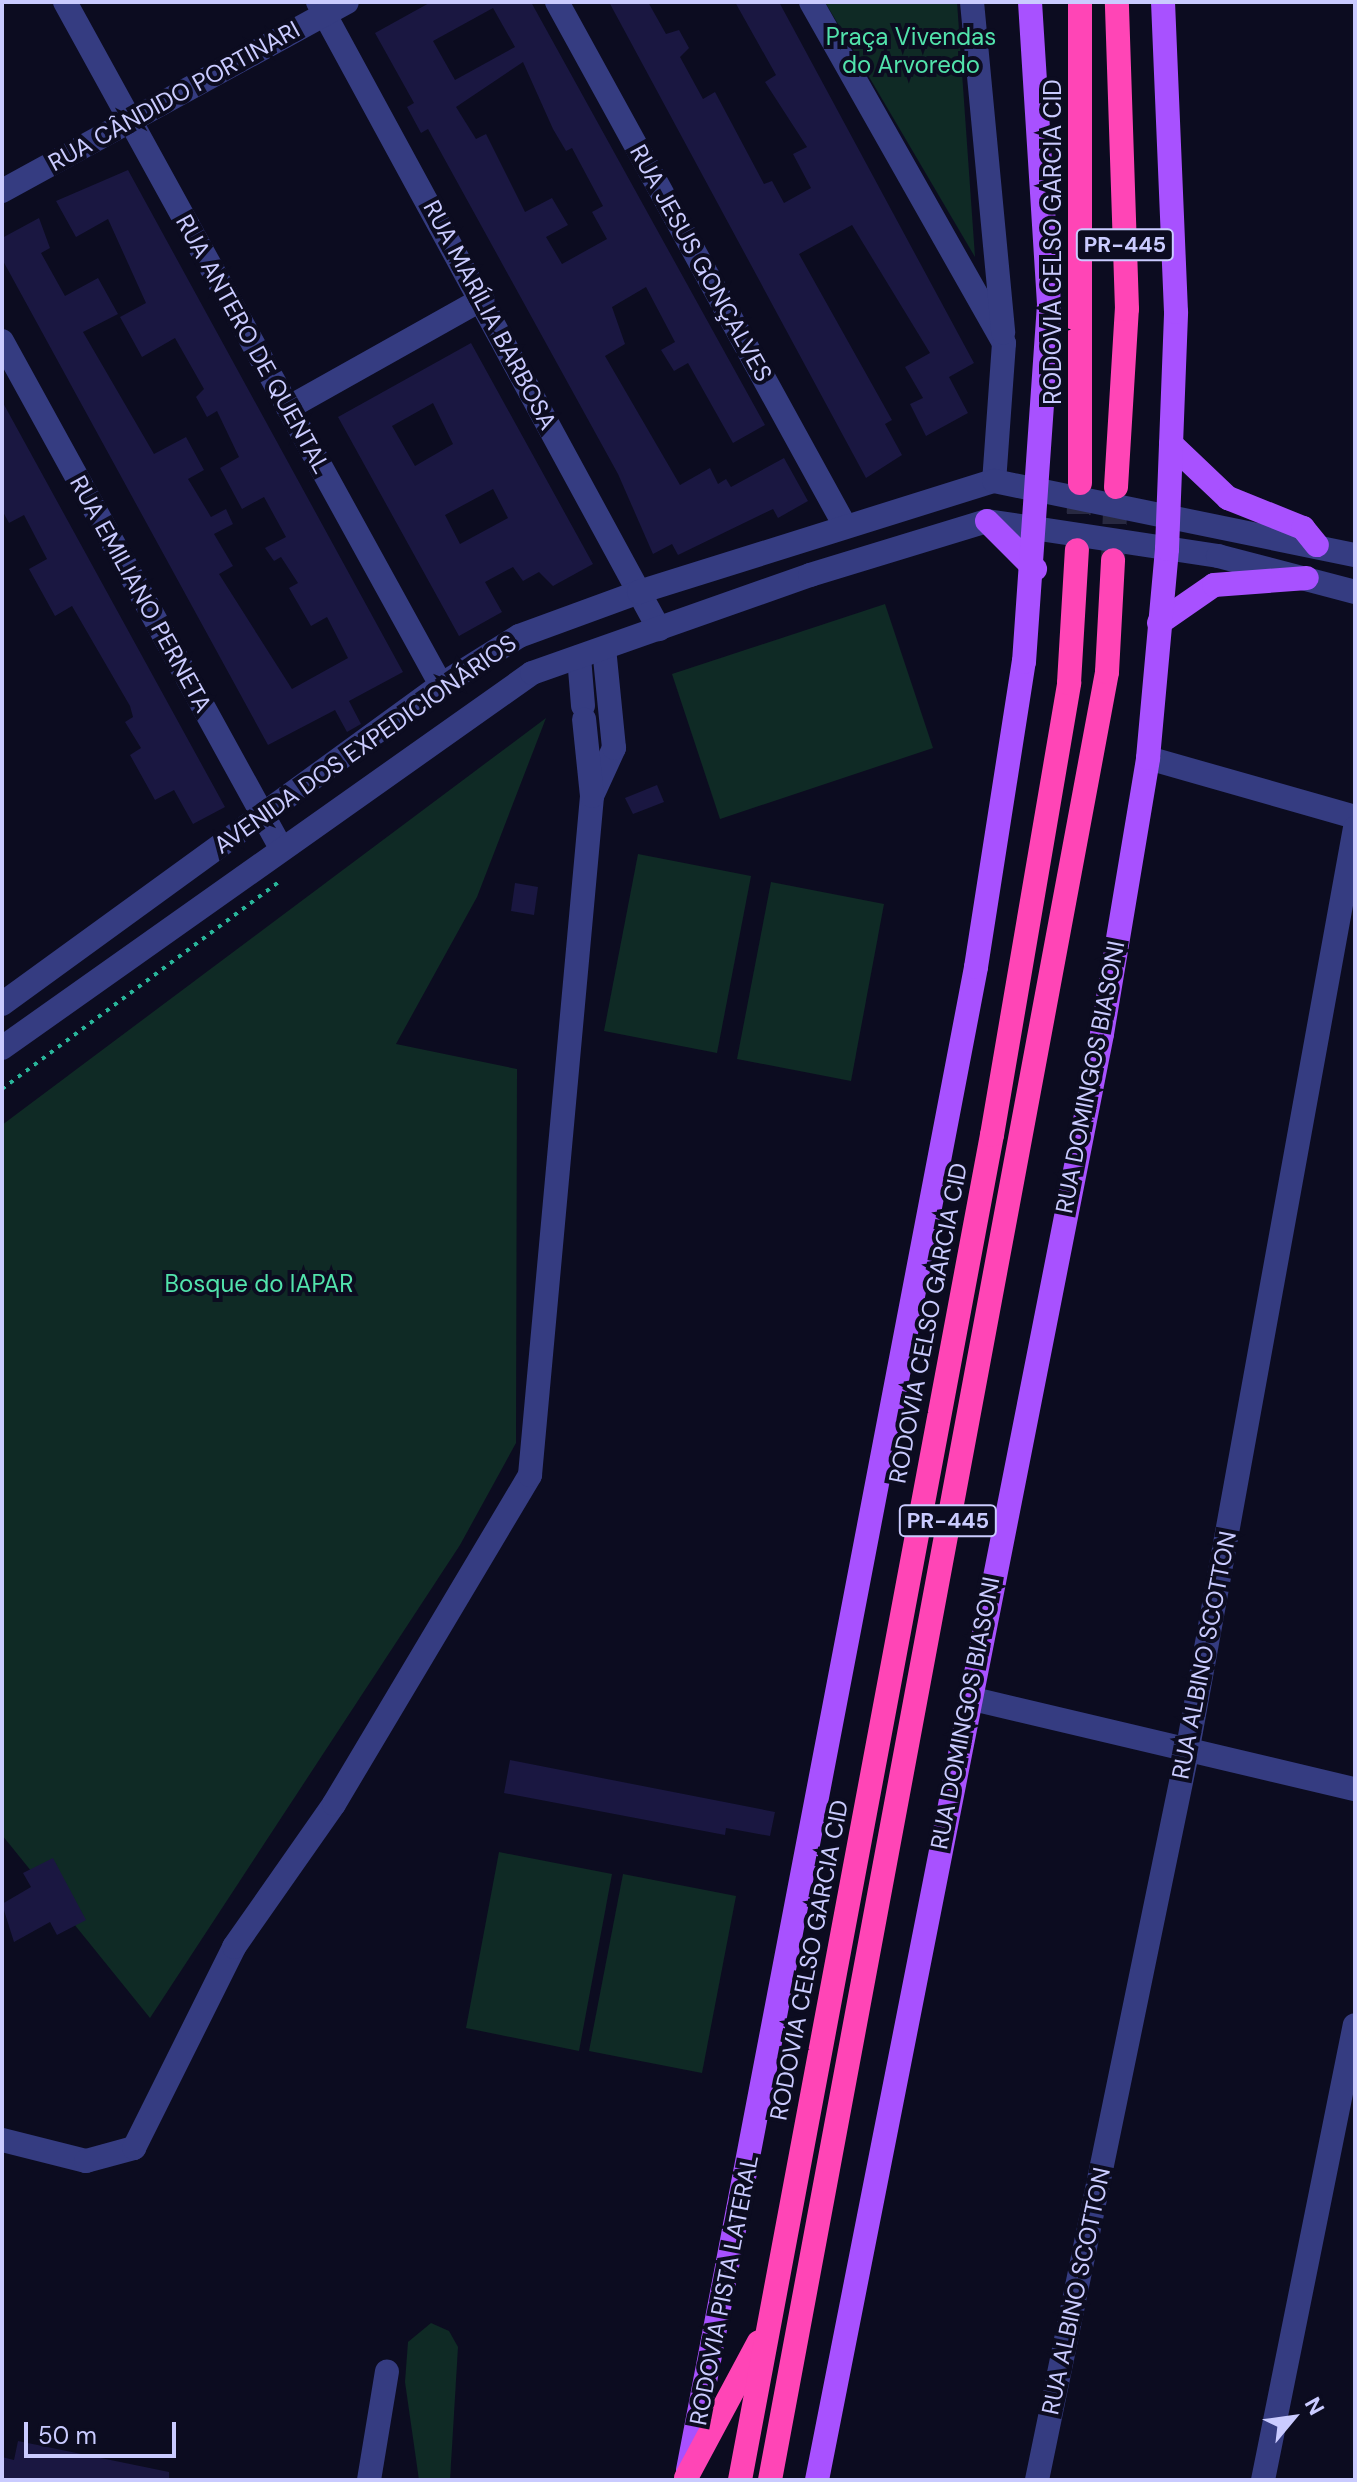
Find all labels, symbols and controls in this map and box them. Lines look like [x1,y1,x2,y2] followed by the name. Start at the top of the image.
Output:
[43,15,305,177] street label: RUA CÂNDIDO PORTINARI
[826,23,996,79] park label: Praça Vivendas do Arvoredo
[1039,79,1067,405] street label: RODOVIA CELSO GARCIA CID
[624,139,778,387] street label: RUA JESUS GONÇALVES
[417,195,563,435] street label: RUA MARÍLIA BARBOSA
[170,210,336,478] street label: RUA ANTERO DE QUENTAL
[1075,227,1175,263] road number: PR-445
[64,471,218,717] street label: RUA EMILIANO PERNETA
[208,628,522,860] street label: AVENIDA DOS EXPEDICIONÁRIOS
[1049,938,1131,1216] street label: RUA DOMINGOS BIASONI
[883,1160,973,1486] street label: RODOVIA CELSO GARCIA CID
[165,1270,353,1298] park label: Bosque do IAPAR
[898,1503,998,1539] road number: PR-445
[1166,1529,1242,1781] street label: RUA ALBINO SCOTTON
[924,1574,1006,1852] street label: RUA DOMINGOS BIASONI
[764,1797,854,2123] street label: RODOVIA CELSO GARCIA CID
[684,2152,764,2428] street label: RODOVIA PISTA LATERAL
[1036,2165,1116,2417] street label: RUA ALBINO SCOTTON
[1253,2378,1333,2458] north arrow
[1298,2392,1331,2420] text: N
[28,2406,180,2456] scale bar
[38,2420,97,2451] text: 50 m

